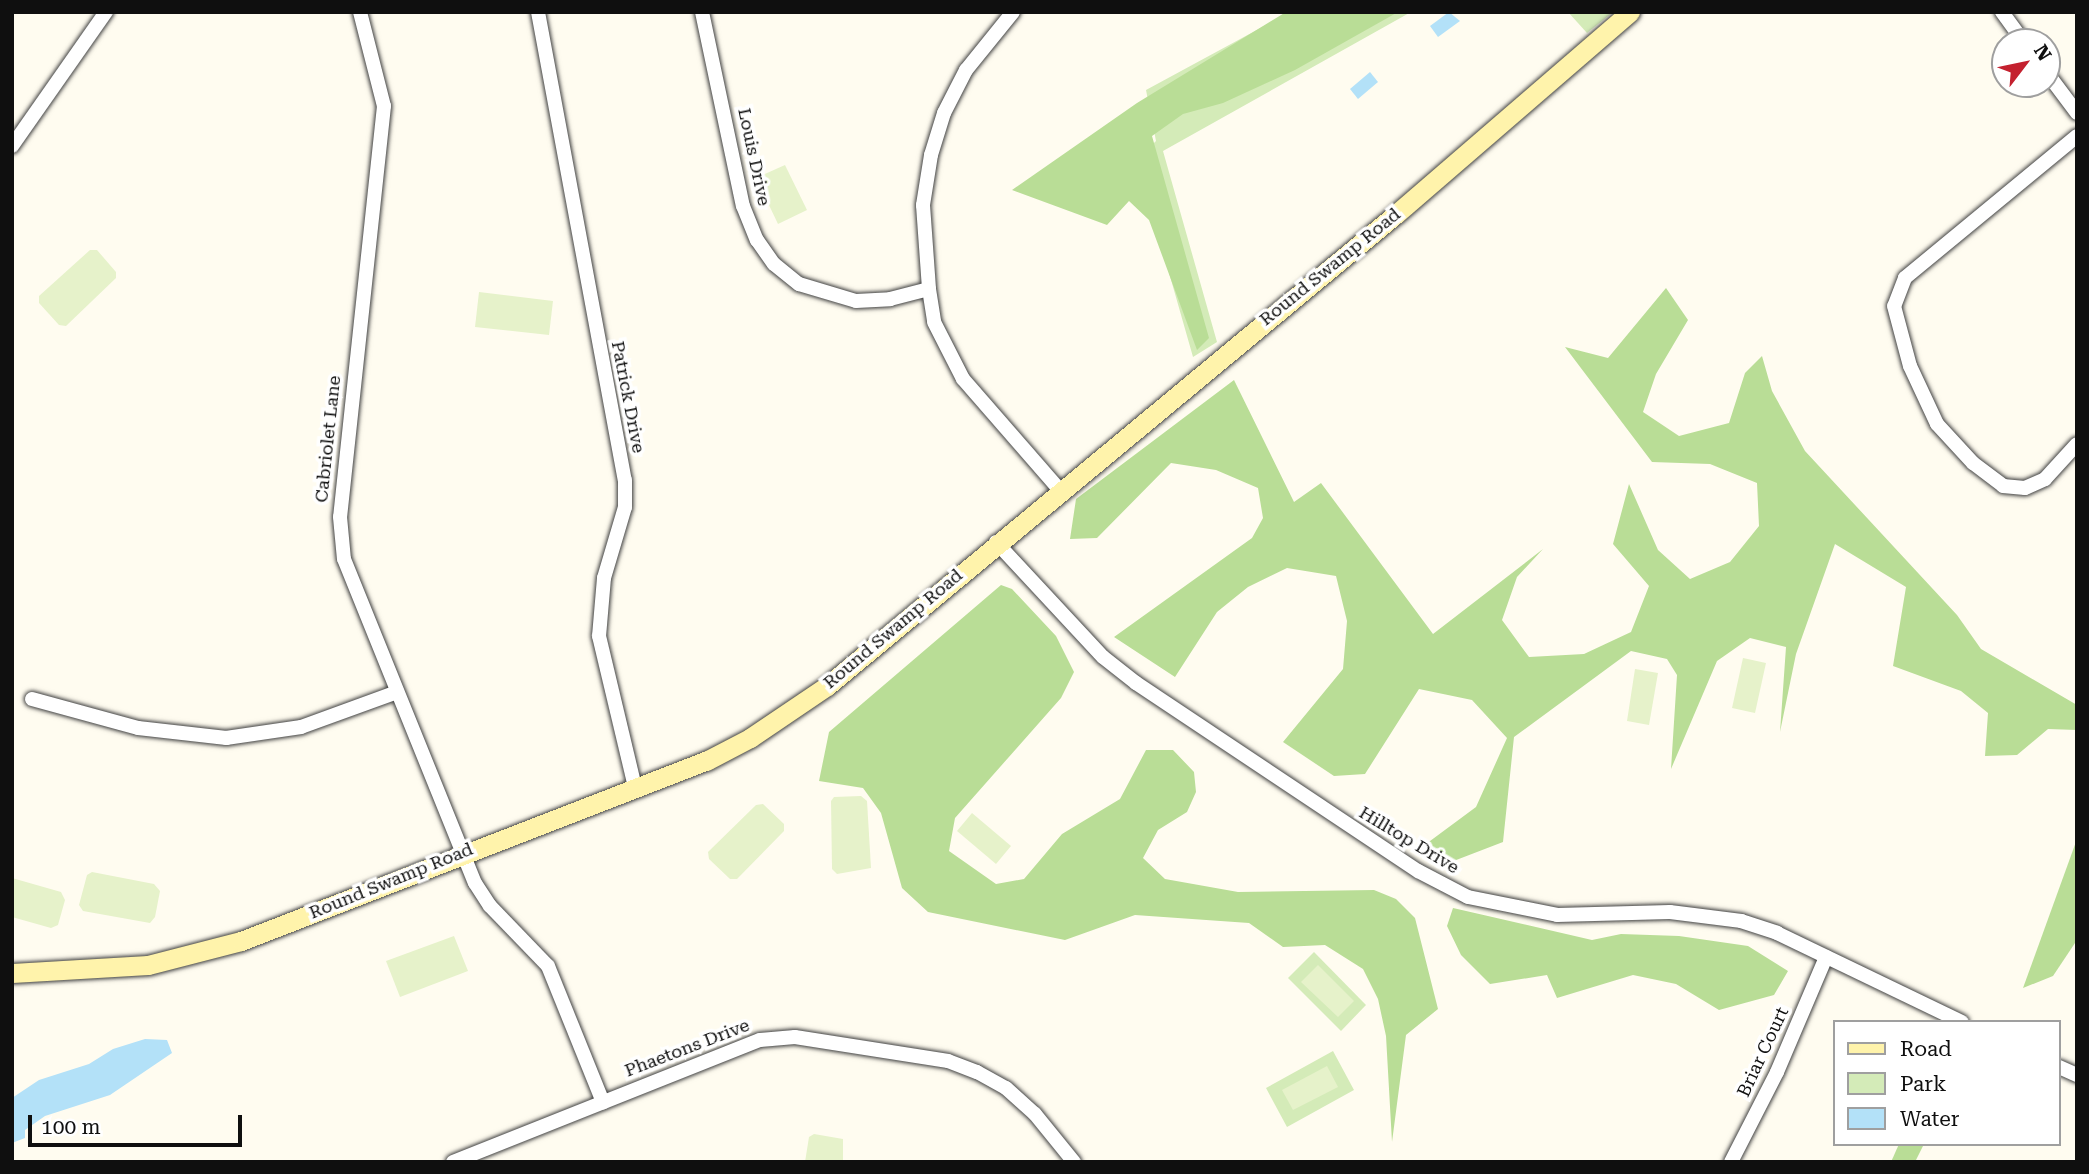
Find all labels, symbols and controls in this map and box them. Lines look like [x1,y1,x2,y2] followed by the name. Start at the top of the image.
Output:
[1991,28,2061,98] north arrow
[2029,40,2056,65] text: N
[733,106,775,208] street label: Louis Drive
[1255,204,1405,330] street label: Round Swamp Road
[607,339,649,455] street label: Patrick Drive
[311,374,345,504] street label: Cabriolet Lane
[819,565,967,693] street label: Round Swamp Road
[1355,802,1463,878] street label: Hilltop Drive
[306,838,476,924] street label: Round Swamp Road
[1733,1004,1793,1100] street label: Briar Court
[622,1014,752,1082] street label: Phaetons Drive
[1834,1020,2061,1146] legend
[1900,1037,1952,1061] text: Road
[1900,1072,1946,1096] text: Park
[32,1100,245,1144] scale bar
[1900,1107,1959,1131] text: Water
[41,1115,101,1139] text: 100 m

